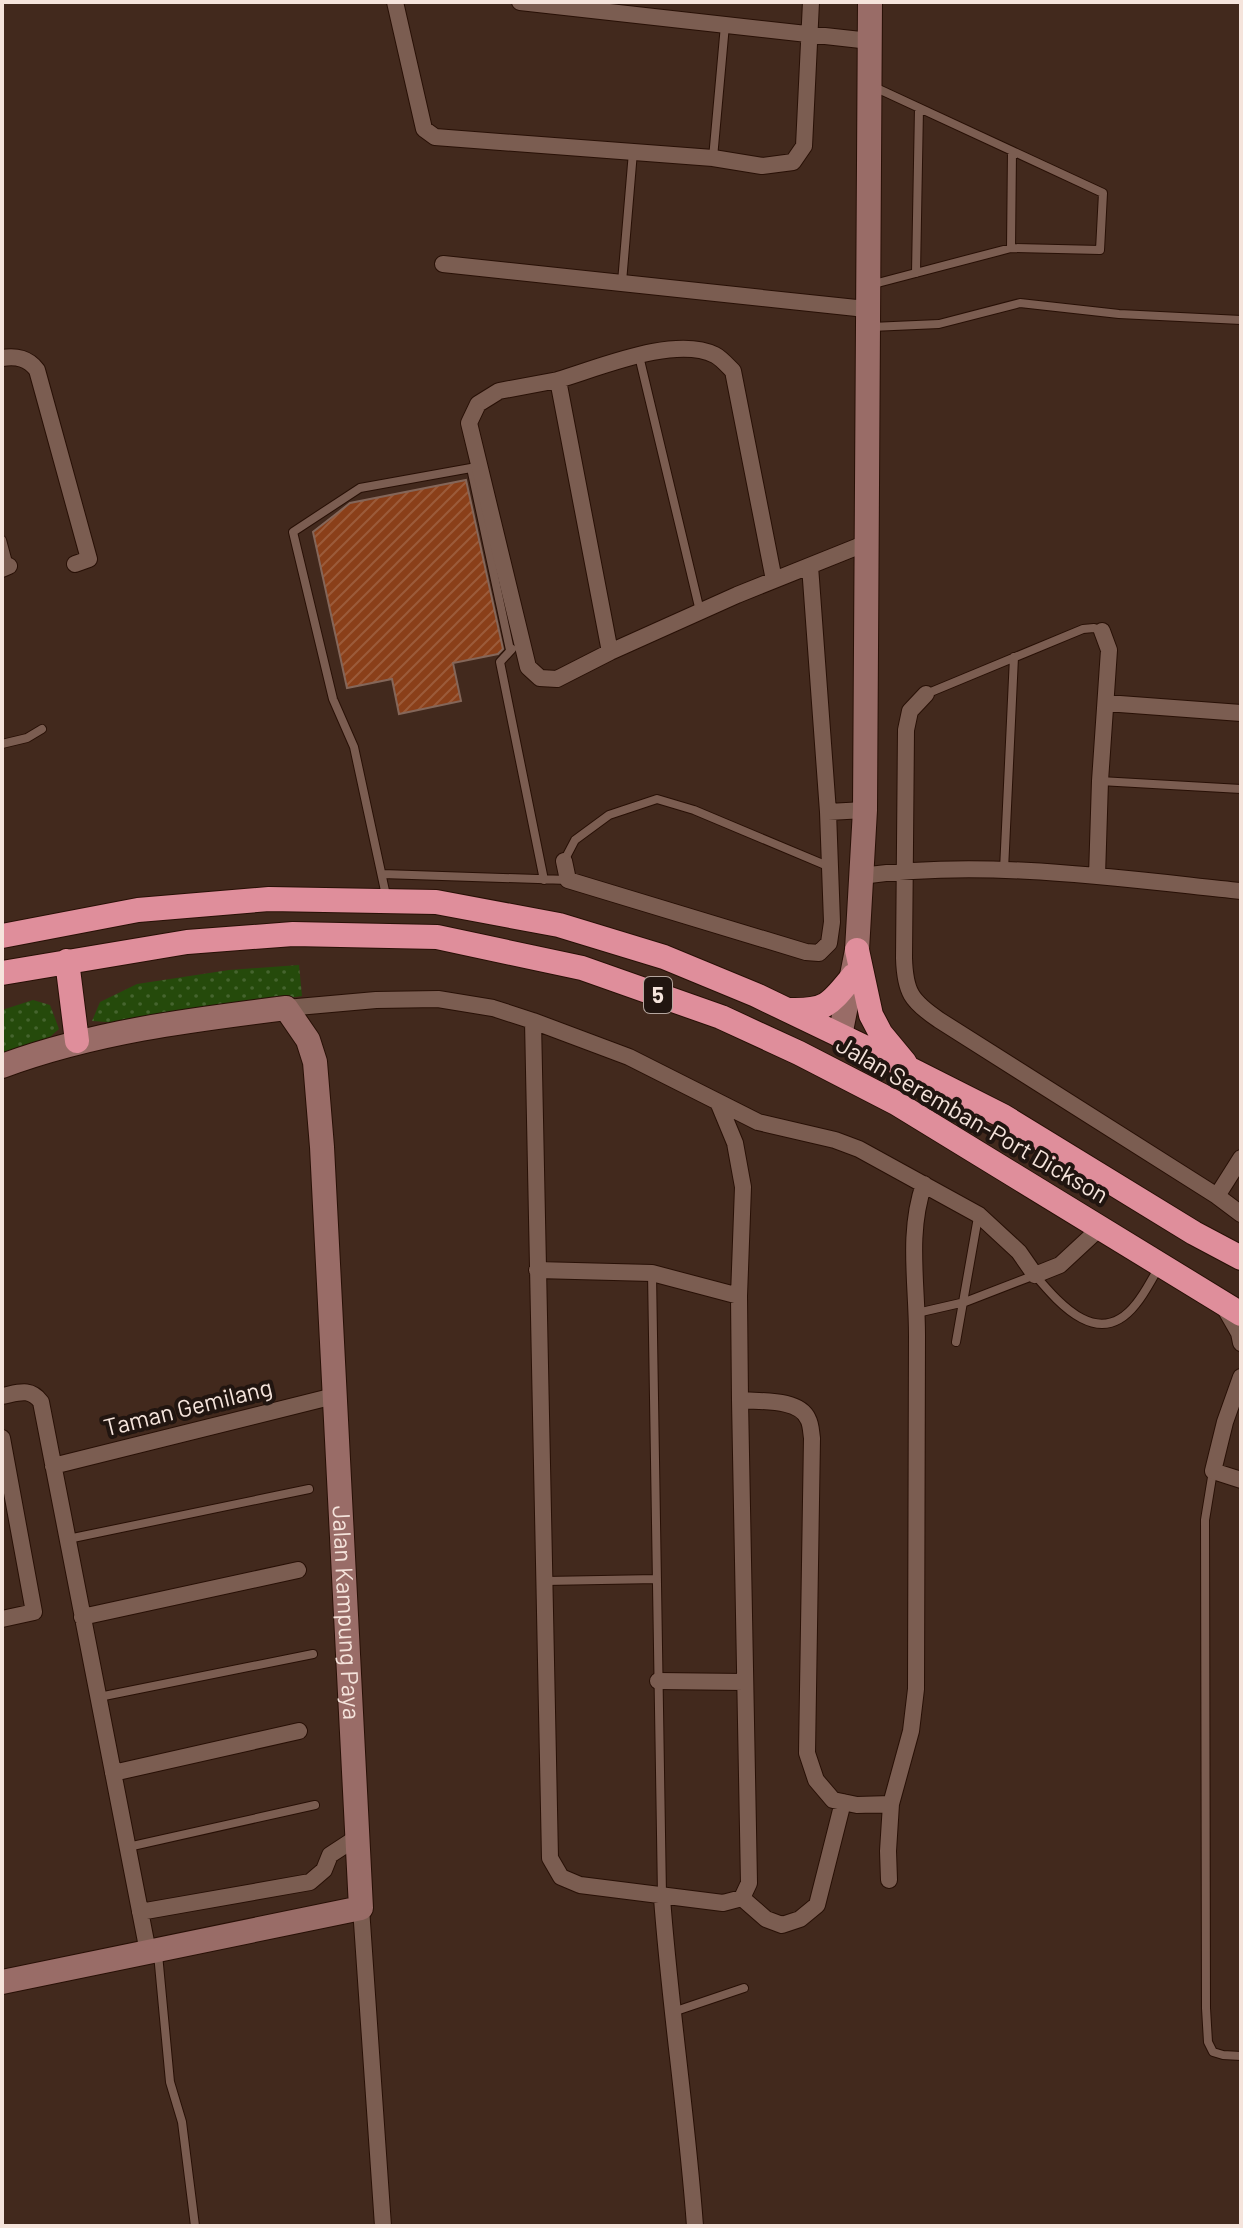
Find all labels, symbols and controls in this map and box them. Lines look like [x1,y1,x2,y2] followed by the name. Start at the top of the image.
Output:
[644,977,672,1013] road number: 5
[831,1029,1114,1209] street label: Jalan Seremban-Port Dickson
[100,1372,275,1441] street label: Taman Gemilang
[327,1505,367,1720] street label: Jalan Kampung Paya

